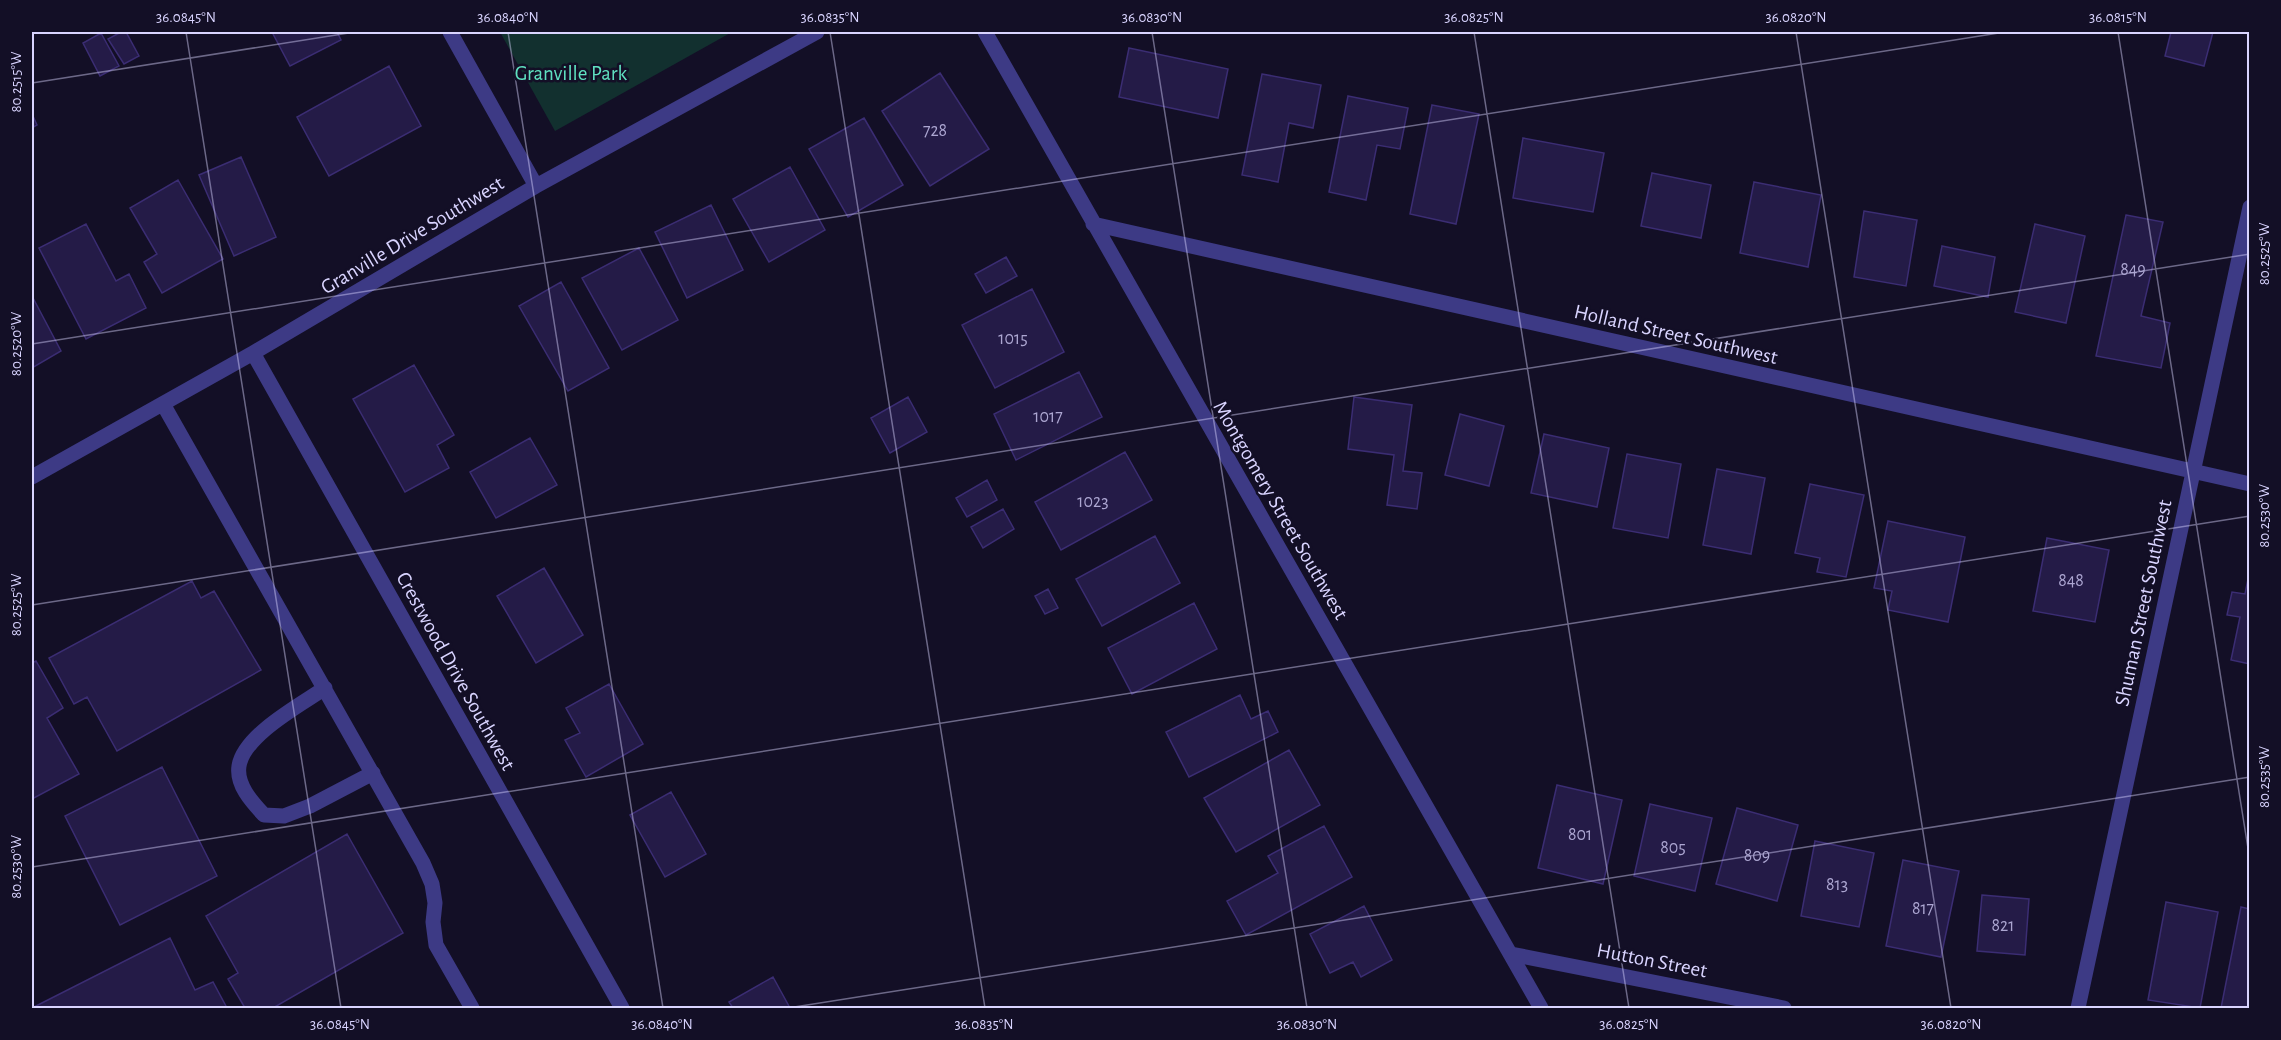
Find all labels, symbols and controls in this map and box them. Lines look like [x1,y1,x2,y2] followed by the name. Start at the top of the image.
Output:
[156,10,216,25] text: 36.0845°N
[477,10,539,25] text: 36.0840°N
[801,10,859,25] text: 36.0835°N
[1122,10,1182,25] text: 36.0830°N
[1444,10,1504,25] text: 36.0825°N
[1765,10,1827,25] text: 36.0820°N
[2089,10,2147,25] text: 36.0815°N
[9,51,24,113] text: 80.2515°W
[515,63,628,84] park label: Granville Park
[923,122,947,140] house number: 728
[317,172,508,298] street label: Granville Drive Southwest
[2257,222,2272,285] text: 80.2525°W
[2120,261,2146,279] house number: 849
[1572,301,1780,368] street label: Holland Street Southwest
[9,311,24,376] text: 80.2520°W
[998,330,1028,348] house number: 1015
[1209,397,1352,623] street label: Montgomery Street Southwest
[1033,408,1063,426] house number: 1017
[2257,484,2272,548] text: 80.2530°W
[1077,493,1109,511] house number: 1023
[2111,498,2176,708] street label: Shuman Street Southwest
[392,569,519,774] street label: Crestwood Drive Southwest
[2058,572,2084,590] house number: 848
[9,573,24,636] text: 80.2525°W
[2257,745,2272,808] text: 80.2535°W
[1568,826,1592,844] house number: 801
[9,835,24,899] text: 80.2530°W
[1660,839,1686,857] house number: 805
[1744,847,1770,865] house number: 809
[1826,876,1848,894] house number: 813
[1912,900,1934,918] house number: 817
[1992,917,2014,935] house number: 821
[1595,940,1709,982] street label: Hutton Street
[310,1017,370,1032] text: 36.0845°N
[631,1017,693,1032] text: 36.0840°N
[955,1017,1013,1032] text: 36.0835°N
[1277,1017,1337,1032] text: 36.0830°N
[1599,1017,1659,1032] text: 36.0825°N
[1920,1017,1982,1032] text: 36.0820°N

